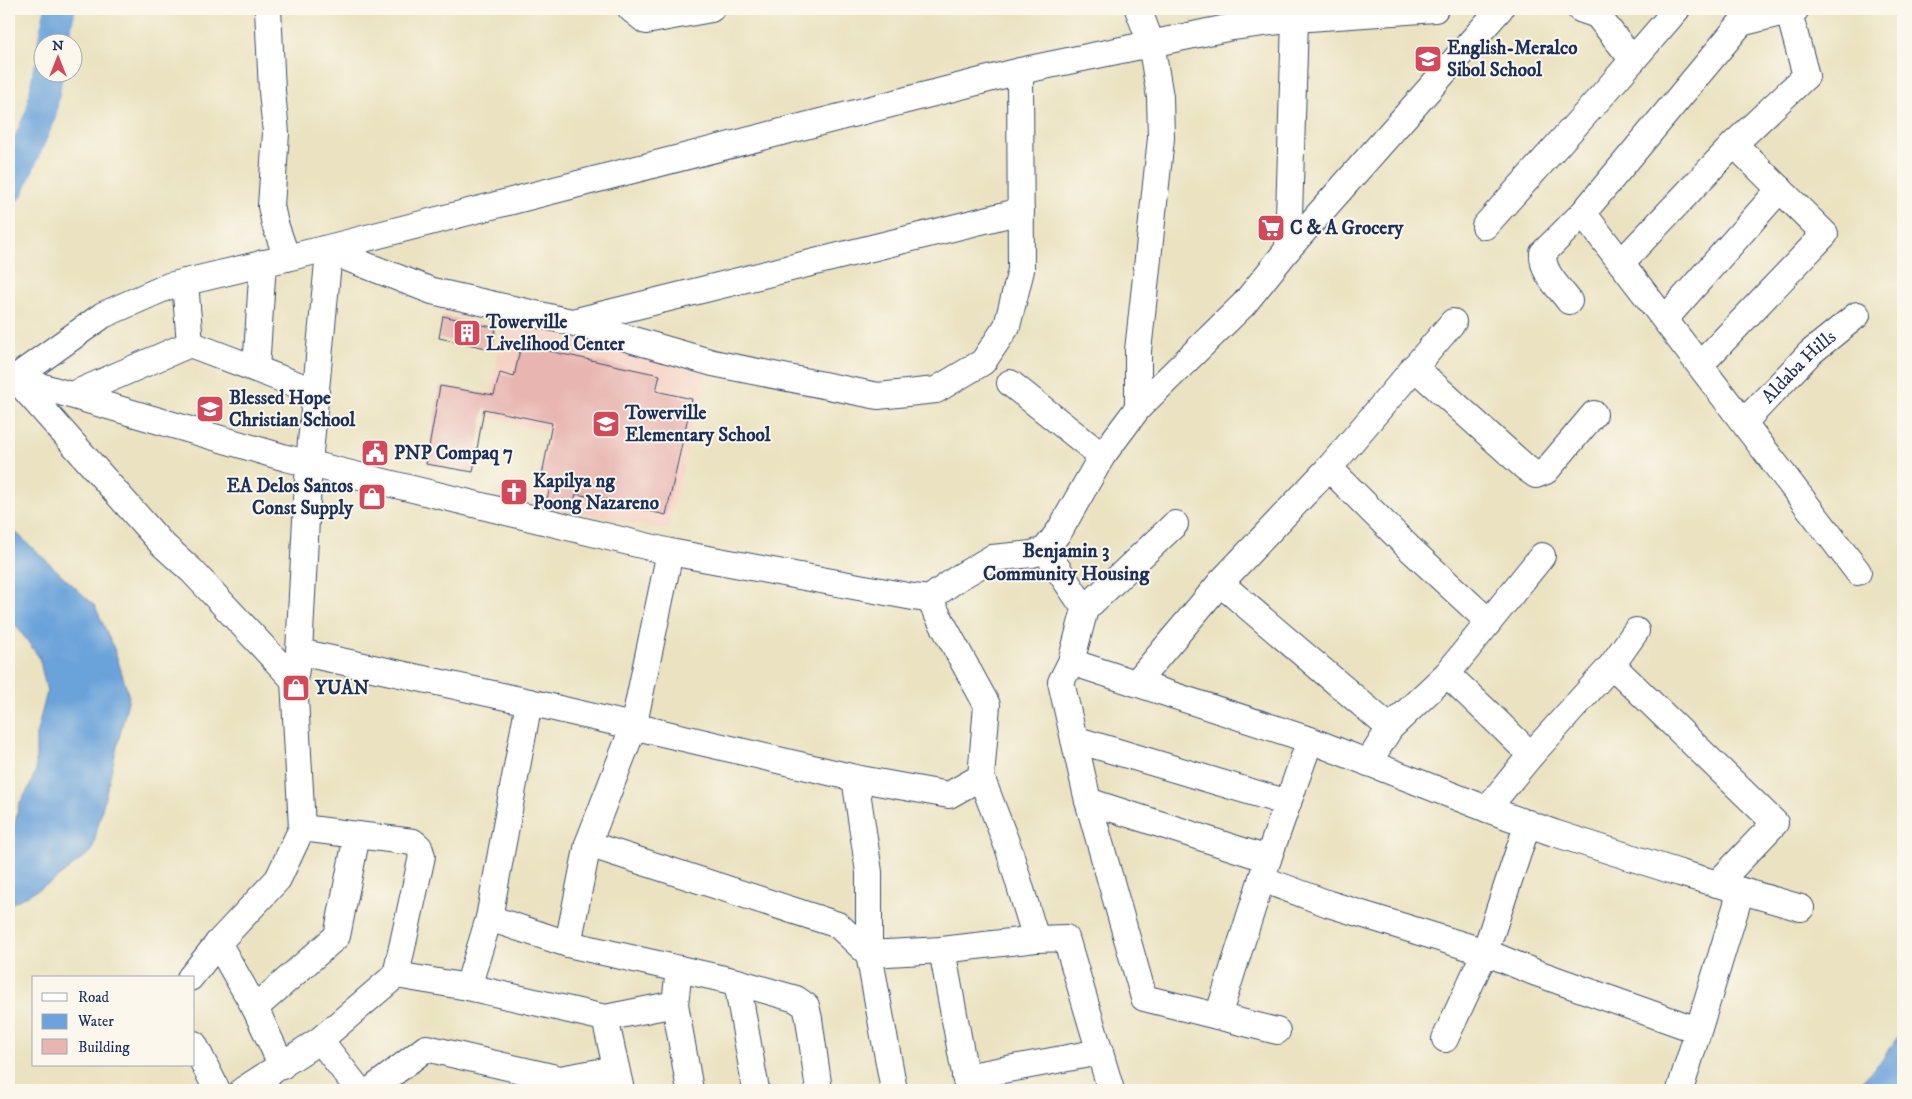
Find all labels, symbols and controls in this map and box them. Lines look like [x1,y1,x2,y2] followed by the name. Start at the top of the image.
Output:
[32,32,82,82] north arrow
[52,37,64,55] text: N
[1447,37,1577,82] place label: English-Meralco Sibol School
[1413,44,1443,74] school or university icon: English-Meralco Sibol School
[1256,213,1286,243] supermarket icon: C & A Grocery
[1290,217,1404,240] place label: C & A Grocery
[485,311,626,356] place label: Towerville Livelihood Center
[452,318,482,348] building icon: Towerville Livelihood Center
[1757,325,1841,408] street label: Aldaba Hills
[229,387,355,432] place label: Blessed Hope Christian School
[195,394,225,424] school or university icon: Blessed Hope Christian School
[624,402,771,447] place label: Towerville Elementary School
[591,409,621,439] school or university icon: Towerville Elementary School
[360,438,390,468] public building icon: PNP Compaq 7
[394,442,513,466] place label: PNP Compaq 7
[533,470,659,515] place label: Kapilya ng Poong Nazareno
[227,475,354,520] place label: EA Delos Santos Const Supply
[499,477,529,507] church icon: Kapilya ng Poong Nazareno
[357,482,387,512] shop icon: EA Delos Santos Const Supply
[983,539,1150,587] district label: Benjamin 3 Community Housing
[281,673,311,703] shop icon: YUAN
[314,677,369,700] place label: YUAN
[32,976,195,1066] legend
[78,988,110,1007] text: Road
[77,1012,114,1031] text: Water
[78,1038,130,1057] text: Building

